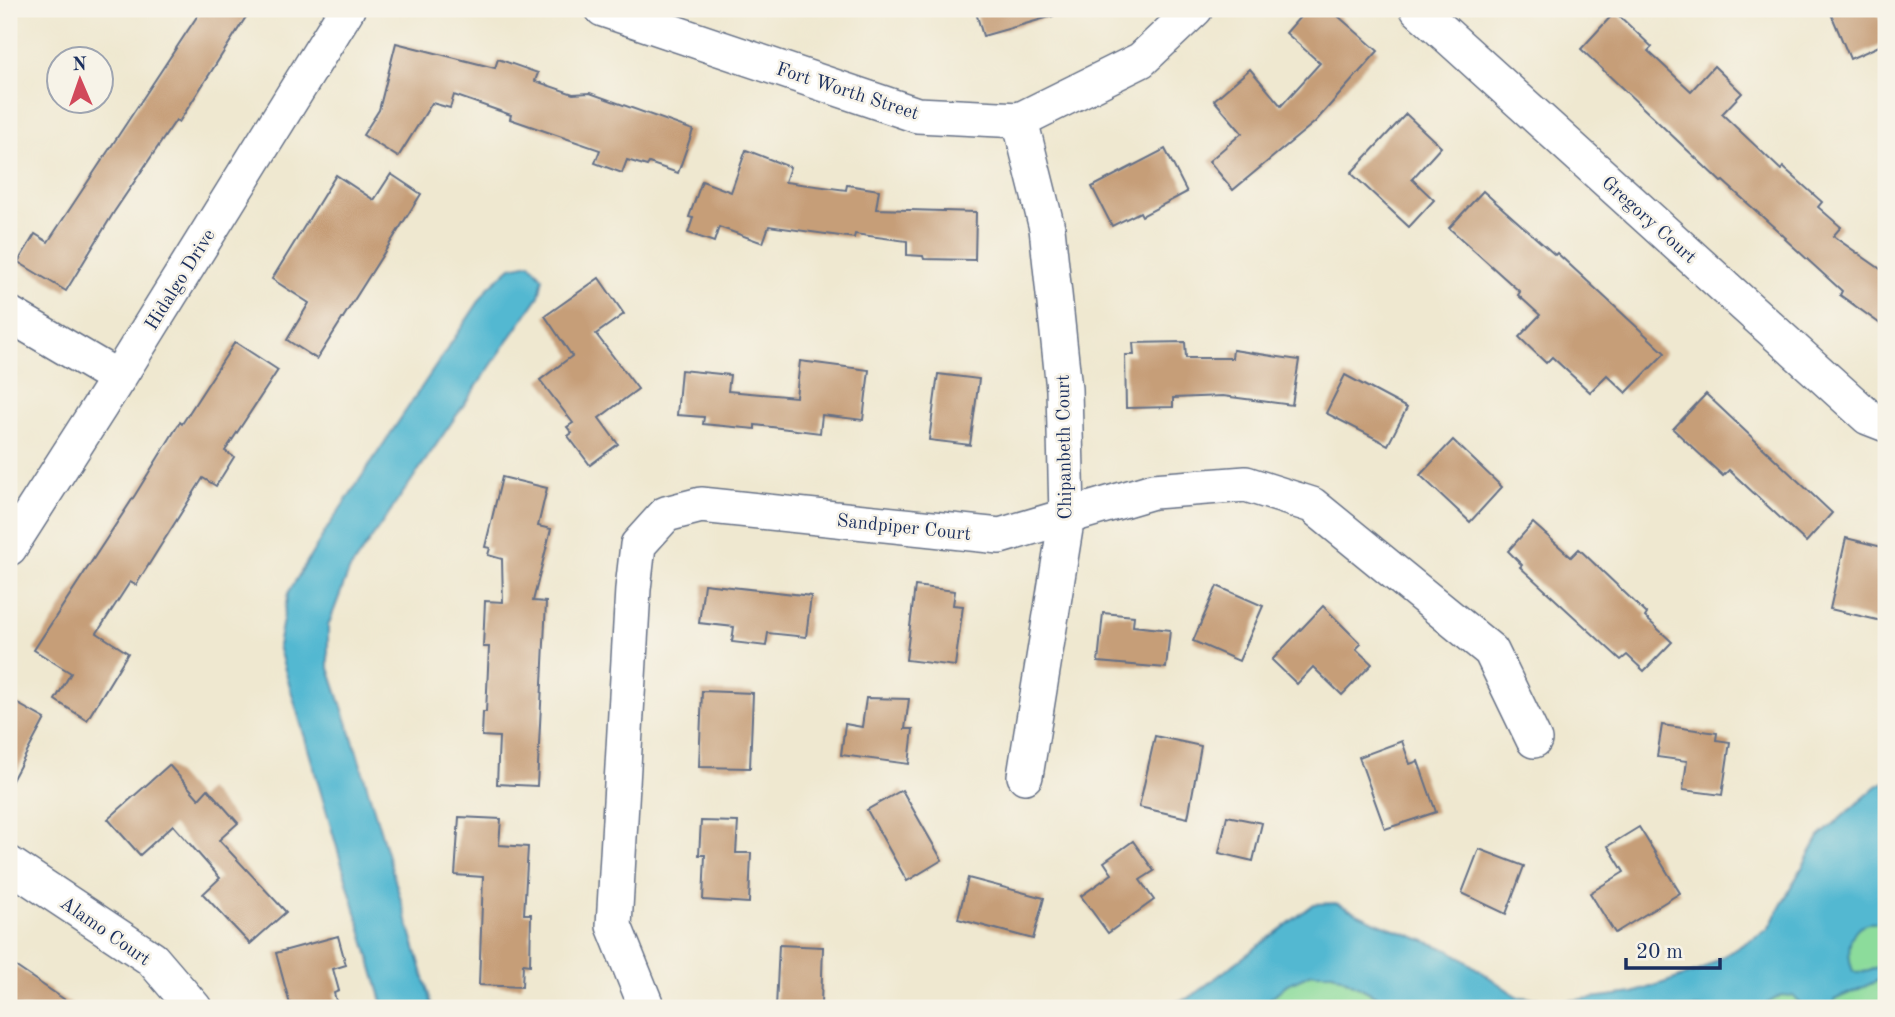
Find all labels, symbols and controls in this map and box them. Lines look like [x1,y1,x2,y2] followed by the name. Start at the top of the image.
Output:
[46,46,116,116] north arrow
[72,56,88,75] text: N
[773,60,921,124] street label: Fort Worth Street
[1597,174,1699,268] street label: Gregory Court
[143,226,220,334] street label: Hidalgo Drive
[1055,374,1076,520] street label: Chipanbeth Court
[836,512,972,545] street label: Sandpiper Court
[56,894,153,970] street label: Alamo Court
[1626,926,1720,970] scale bar
[1636,942,1683,963] text: 20 m

